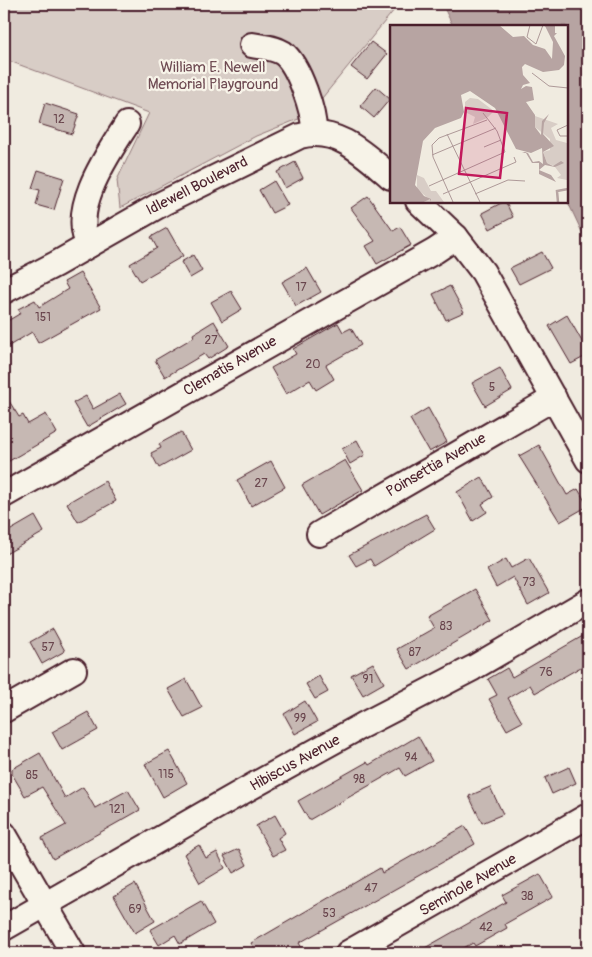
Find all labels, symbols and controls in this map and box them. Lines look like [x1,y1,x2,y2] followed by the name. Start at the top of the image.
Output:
[390,25,567,202] inset map
[148,58,278,94] park label: William E. Newell Memorial Playground
[53,112,65,127] house number: 12
[143,152,251,220] street label: Idlewell Boulevard
[295,280,307,295] house number: 17
[35,310,51,325] house number: 151
[180,331,281,400] street label: Clematis Avenue
[204,333,218,348] house number: 27
[306,357,320,372] house number: 20
[489,380,495,395] house number: 5
[383,428,490,501] street label: Poinsettia Avenue
[254,476,268,491] house number: 27
[522,575,536,590] house number: 73
[440,619,453,634] house number: 83
[42,640,55,655] house number: 57
[409,645,422,660] house number: 87
[539,665,553,680] house number: 76
[363,672,373,687] house number: 91
[294,711,306,726] house number: 99
[247,730,344,796] street label: Hibiscus Avenue
[404,750,418,765] house number: 94
[158,767,174,782] house number: 115
[26,768,38,783] house number: 85
[353,772,365,787] house number: 98
[109,802,125,817] house number: 121
[416,849,520,920] street label: Seminole Avenue
[364,881,378,896] house number: 47
[521,889,533,904] house number: 38
[128,902,142,917] house number: 69
[322,906,336,921] house number: 53
[479,920,493,935] house number: 42

